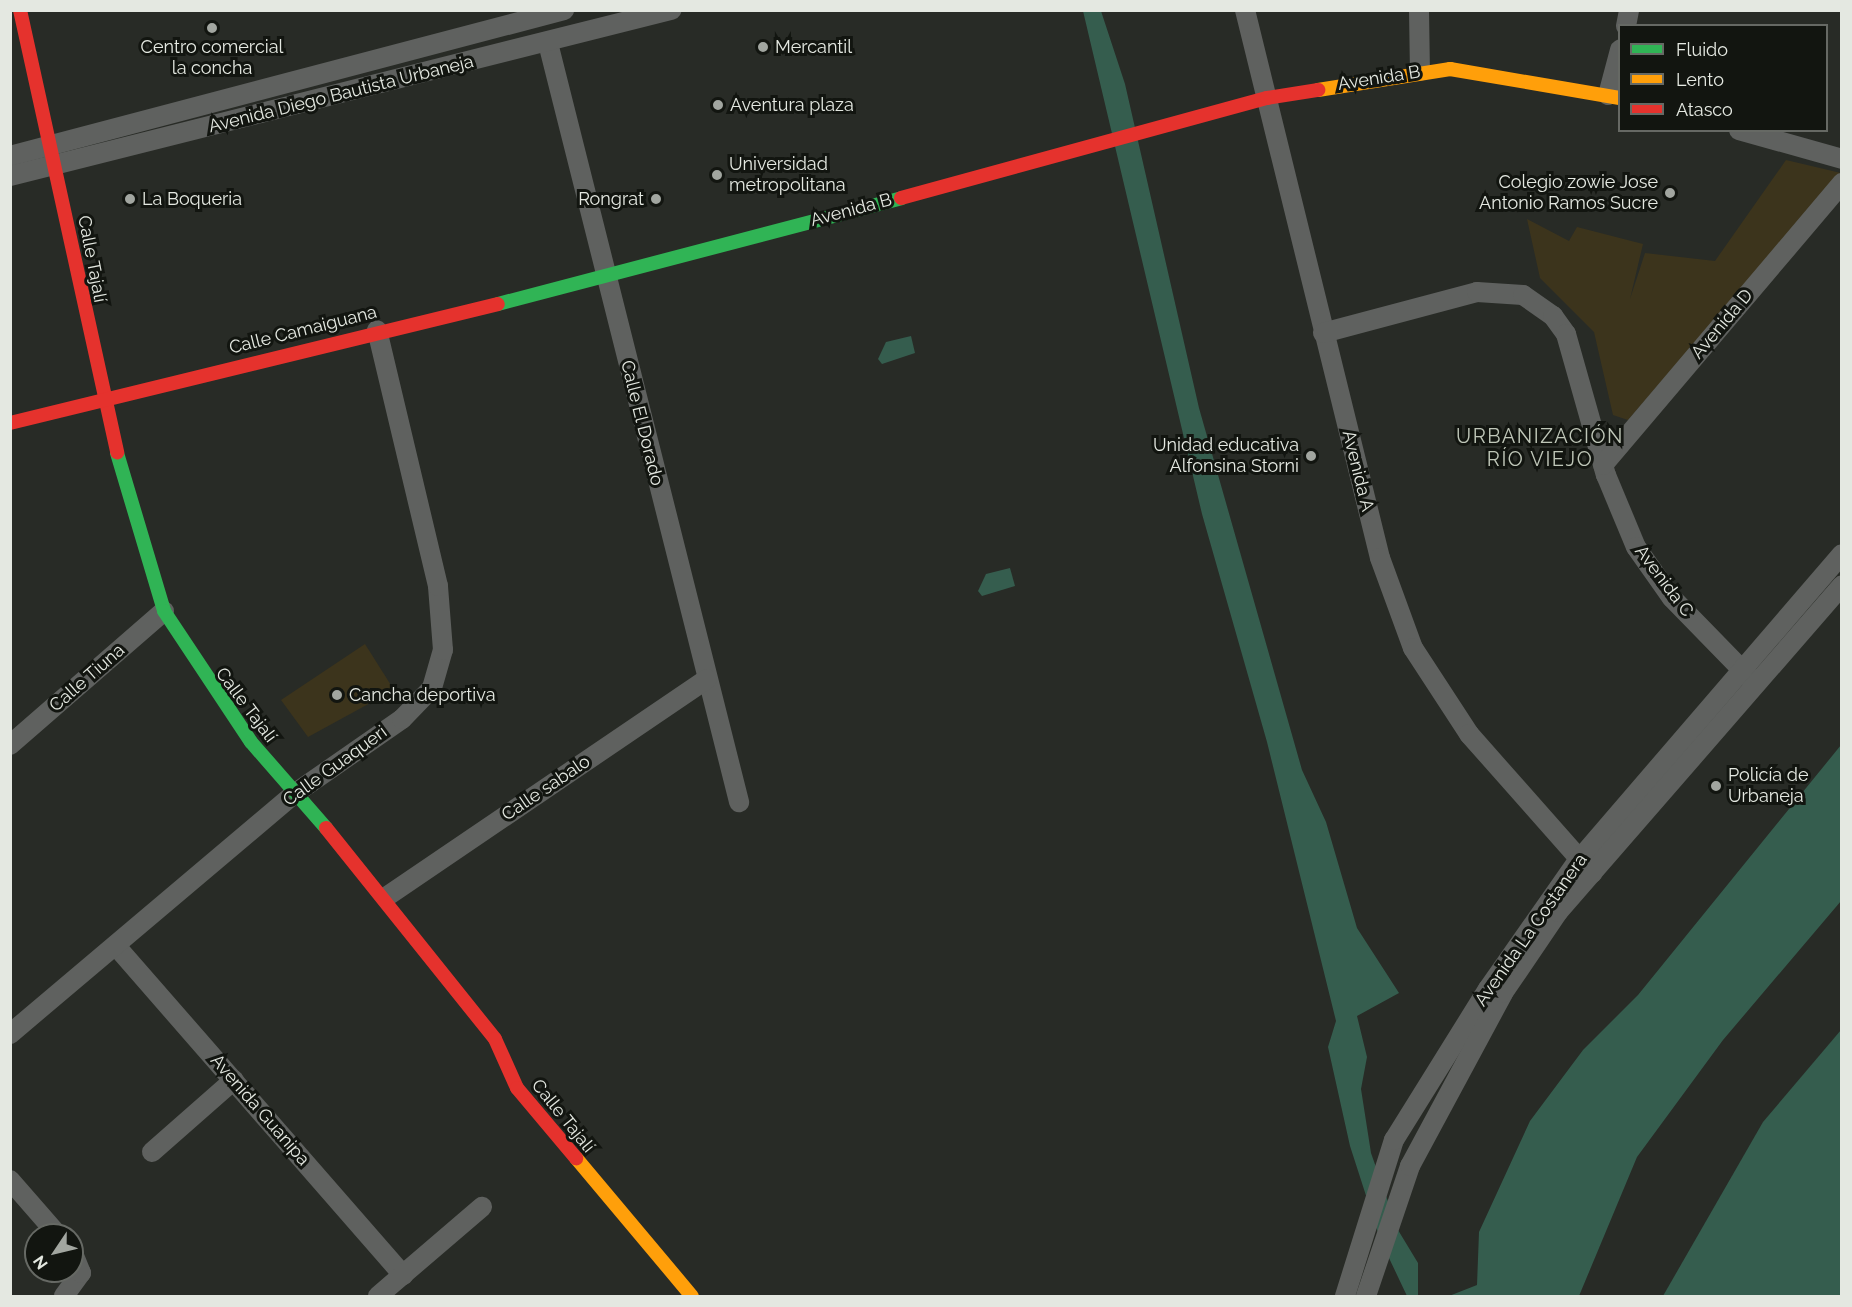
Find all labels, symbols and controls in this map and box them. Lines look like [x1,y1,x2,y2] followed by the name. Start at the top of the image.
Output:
[205,21,219,35] marker: Centro comercial la concha
[1618,24,1828,132] legend
[775,36,852,58] place label: Mercantil
[141,37,283,80] place label: Centro comercial la concha
[1676,39,1728,60] text: Fluido
[756,40,770,54] marker: Mercantil
[206,51,476,137] street label: Avenida Diego Bautista Urbaneja
[1336,61,1422,95] street label: Avenida B
[1676,69,1724,90] text: Lento
[730,94,854,116] place label: Aventura plaza
[711,98,725,112] marker: Aventura plaza
[1676,99,1733,120] text: Atasco
[729,154,846,196] place label: Universidad metropolitana
[710,168,724,182] marker: Universidad metropolitana
[1479,172,1658,214] place label: Colegio zowie Jose Antonio Ramos Sucre
[1663,186,1677,200] marker: Colegio zowie Jose Antonio Ramos Sucre
[142,188,242,210] place label: La Boqueria
[578,188,644,210] place label: Rongrat
[808,189,894,231] street label: Avenida B
[123,192,137,206] marker: La Boqueria
[649,192,663,206] marker: Rongrat
[73,213,111,305] street label: Calle Tajalí
[1687,285,1757,363] street label: Avenida D
[227,301,379,359] street label: Calle Camaiguana
[616,358,668,488] street label: Calle El Dorado
[1456,424,1624,471] district label: URBANIZACIÓN RÍO VIEJO
[1337,428,1379,514] street label: Avenida A
[1153,435,1299,478] place label: Unidad educativa Alfonsina Storni
[1304,449,1318,463] marker: Unidad educativa Alfonsina Storni
[1630,541,1698,621] street label: Avenida C
[45,639,129,717] street label: Calle Tiuna
[211,663,281,747] street label: Calle Tajalí
[349,684,495,706] place label: Cancha deportiva
[330,688,344,702] marker: Cancha deportiva
[279,721,391,811] street label: Calle Guaqueri
[498,750,594,826] street label: Calle sabalo
[1728,765,1809,808] place label: Policía de Urbaneja
[1709,779,1723,793] marker: Policía de Urbaneja
[1470,850,1592,1010] street label: Avenida La Costanera
[206,1050,314,1170] street label: Avenida Guanipa
[527,1075,599,1157] street label: Calle Tajalí
[24,1223,84,1283] north arrow
[29,1252,52,1273] text: N

